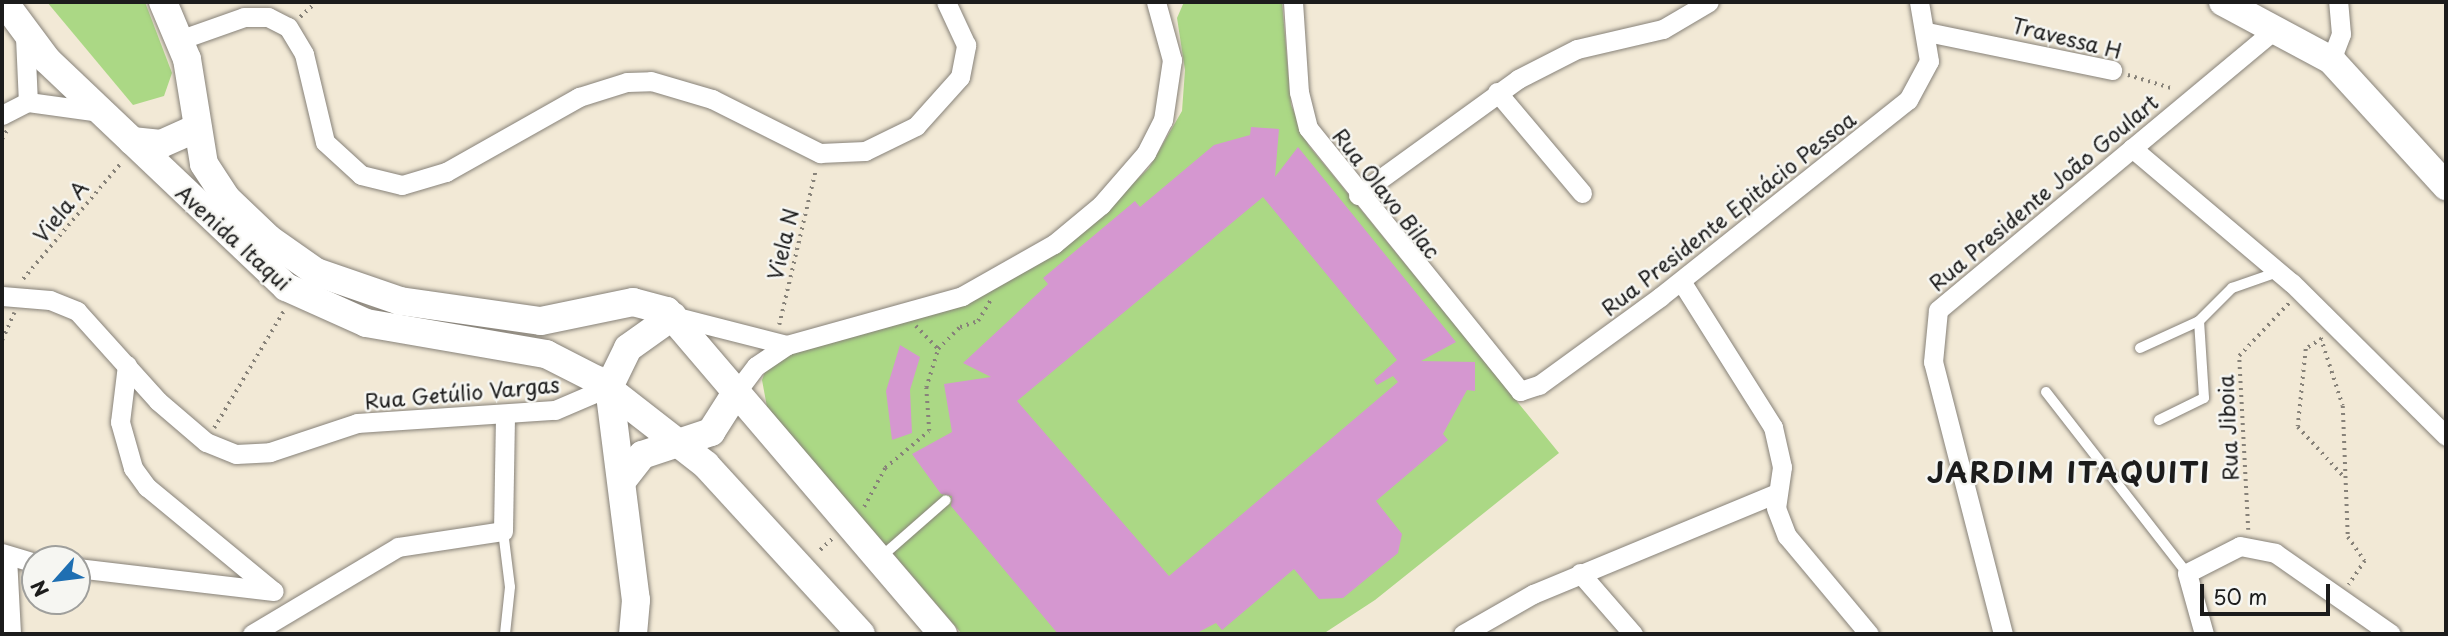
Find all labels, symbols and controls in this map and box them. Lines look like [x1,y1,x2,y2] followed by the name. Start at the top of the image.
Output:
[2009,11,2125,63] street label: Travessa H
[1923,89,2163,295] street label: Rua Presidente João Goulart
[1596,106,1860,320] street label: Rua Presidente Epitácio Pessoa
[1328,122,1446,264] street label: Rua Olavo Bilac
[27,175,93,247] street label: Viela A
[172,179,296,295] street label: Avenida Itaqui
[761,206,803,282] street label: Viela N
[362,371,562,413] street label: Rua Getúlio Vargas
[2212,373,2242,483] street label: Rua Jiboia
[1932,455,2206,489] district label: JARDIM ITAQUITI
[21,545,91,615] north arrow
[2203,570,2332,614] scale bar
[23,576,55,602] text: N
[2213,580,2267,612] text: 50 m

